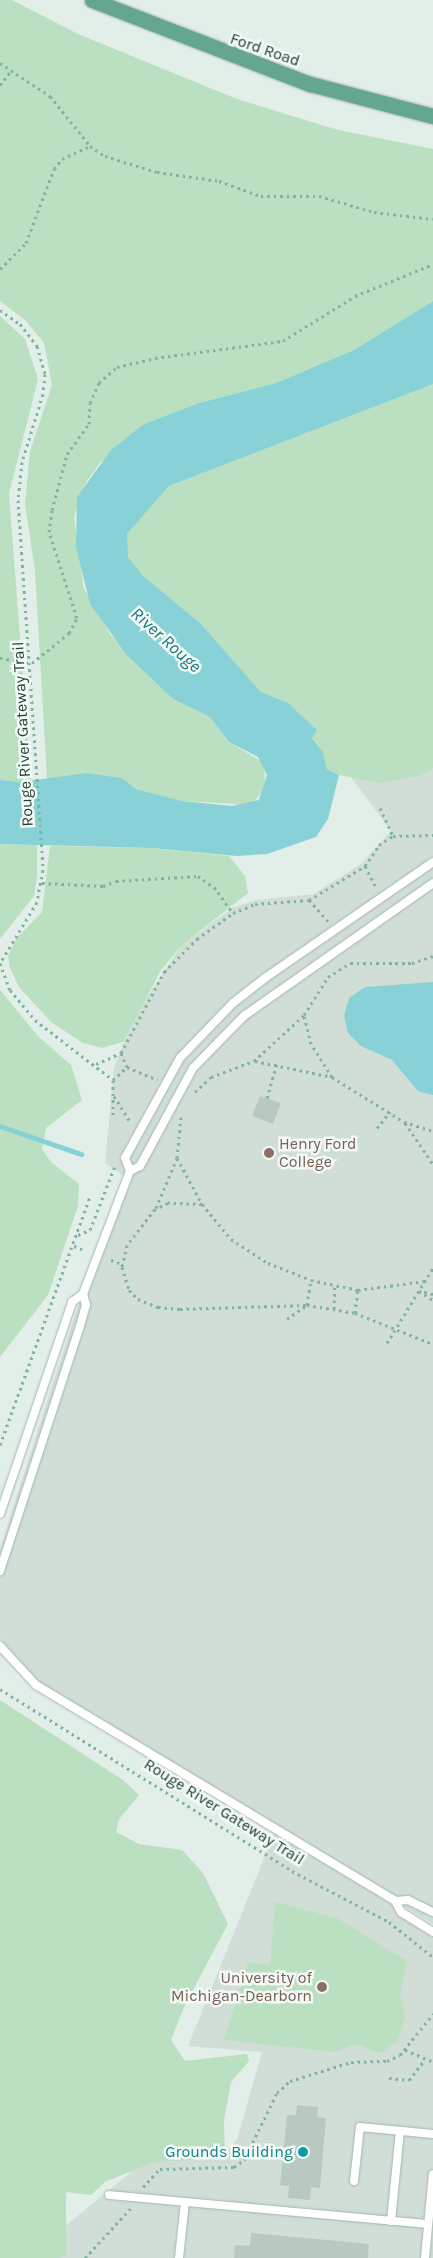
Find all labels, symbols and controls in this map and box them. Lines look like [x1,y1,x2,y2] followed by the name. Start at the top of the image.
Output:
[228,29,302,71] street label: Ford Road
[126,603,206,677] water label: River Rouge
[9,641,37,827] street label: Rouge River Gateway Trail
[279,1134,357,1172] place label: Henry Ford College
[263,1147,275,1159] marker: Henry Ford College
[140,1755,308,1869] street label: Rouge River Gateway Trail
[171,1968,312,2006] place label: University of Michigan-Dearborn
[316,1981,328,1993] marker: University of Michigan-Dearborn
[165,2142,293,2162] place label: Grounds Building
[297,2146,309,2158] marker: Grounds Building

